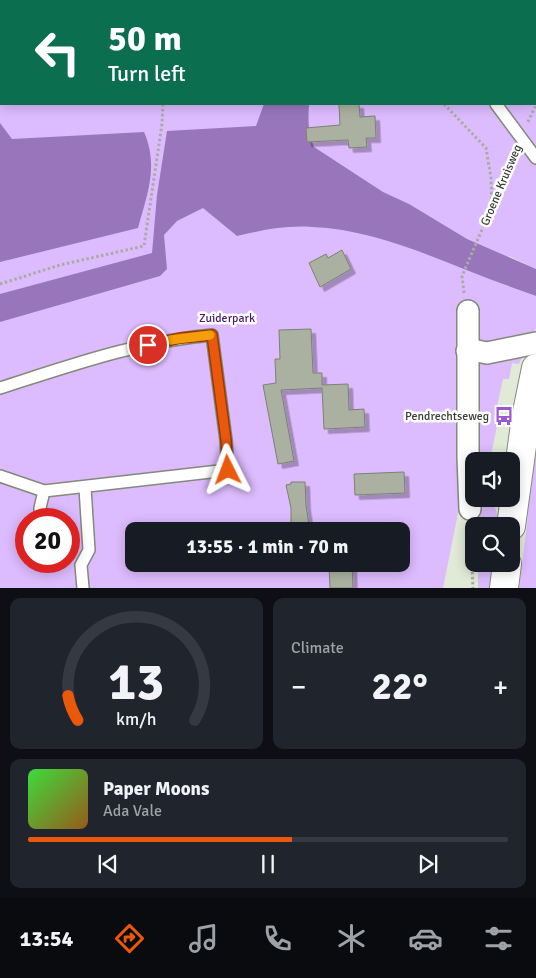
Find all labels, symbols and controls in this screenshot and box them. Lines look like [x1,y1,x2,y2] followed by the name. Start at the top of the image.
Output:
[108,17,182,60] text: 50 m
[25,20,90,85] icon: left
[108,60,186,87] text: Turn left
[478,142,525,228] street label: Groene Kruisweg
[199,311,255,326] park label: Zuiderpark
[127,324,169,366] pin
[134,331,162,359] icon: arrive
[493,405,515,427] bus stop icon: Pendrechtseweg
[405,409,489,424] place label: Pendrechtseweg
[201,443,253,495] position arrow
[465,452,520,572] map controls
[465,452,520,507] button: sound
[15,508,80,573] speed limit sign: 20
[465,517,520,572] button: search
[187,535,348,559] text: 13:55 · 1 min · 70 m
[291,638,344,658] text: Climate
[108,650,165,714] text: 13
[371,663,428,710] text: 22°
[291,670,306,704] text: −
[493,670,508,704] text: +
[116,708,157,730] text: km/h
[103,777,209,801] text: Paper Moons
[103,801,162,821] text: Ada Vale
[94,850,122,878] icon: previous
[254,850,282,878] icon: pause
[414,850,442,878] icon: next
[112,921,147,956] icon: directions
[186,921,221,956] icon: music
[260,921,295,956] icon: phone
[334,921,369,956] icon: climate
[408,921,443,956] icon: car
[481,921,516,956] icon: filters
[19,925,73,952] text: 13:54

